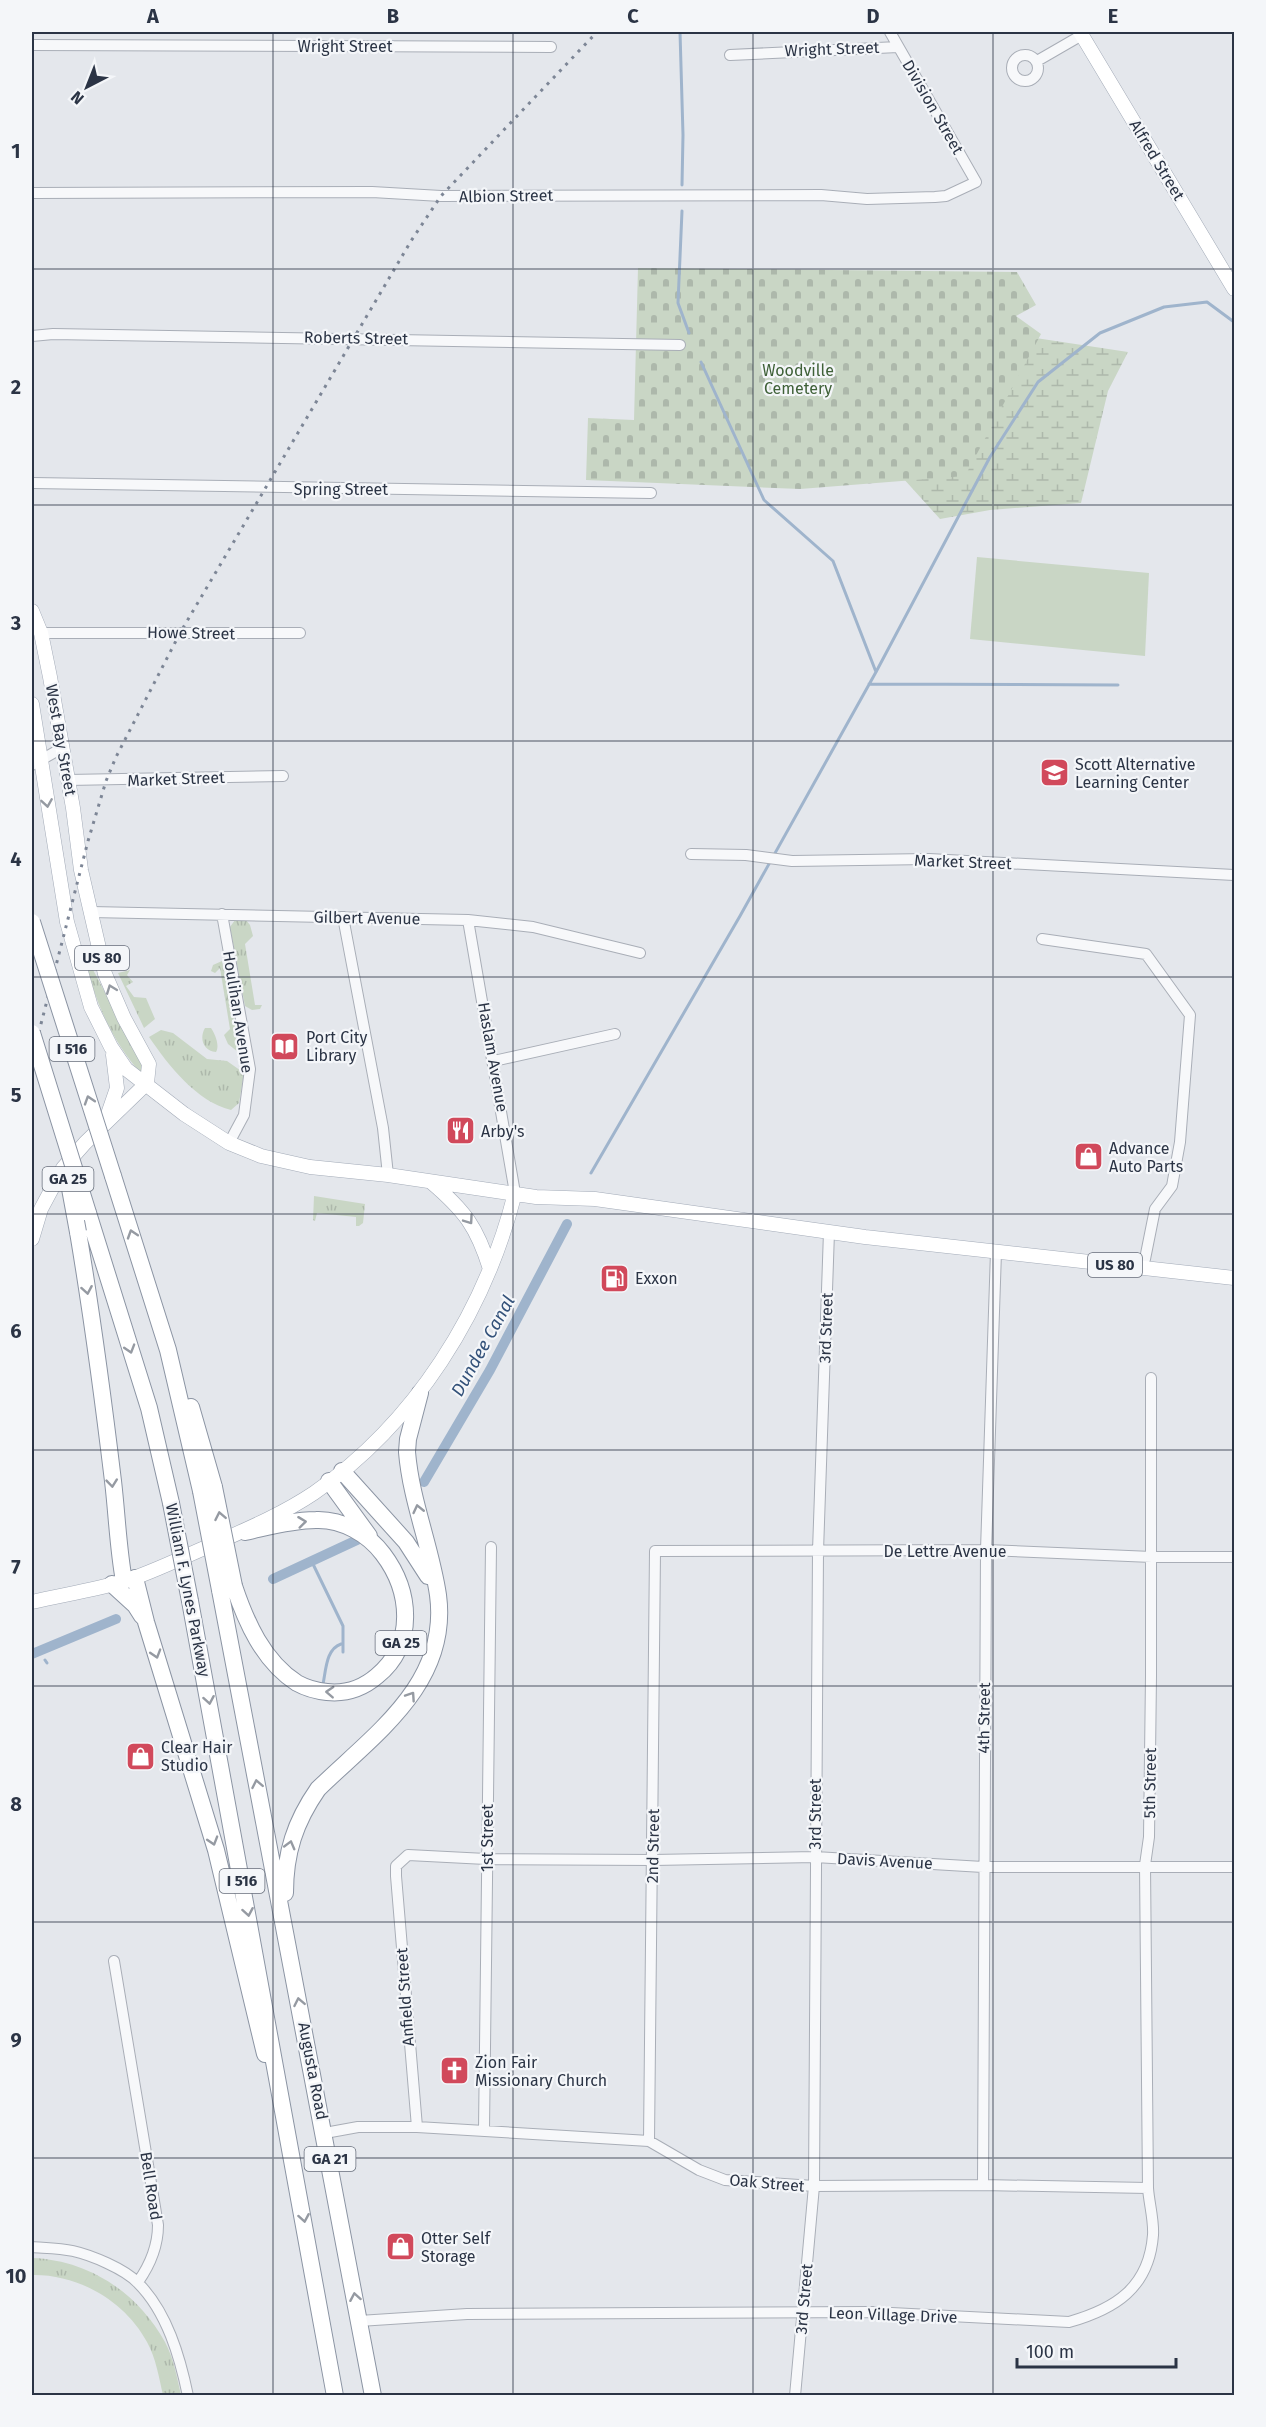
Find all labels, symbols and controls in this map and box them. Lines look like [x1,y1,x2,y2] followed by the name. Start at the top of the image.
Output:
[146,4,160,28] text: A
[387,4,399,28] text: B
[627,4,639,28] text: C
[866,4,880,28] text: D
[1108,4,1118,28] text: E
[298,37,393,56] street label: Wright Street
[784,38,880,60] street label: Wright Street
[57,57,117,117] north arrow
[898,57,968,158] street label: Division Street
[67,87,88,108] text: N
[1125,116,1189,204] street label: Alfred Street
[11,139,21,163] text: 1
[459,186,553,206] street label: Albion Street
[304,328,408,348] street label: Roberts Street
[762,361,834,398] park label: Woodville Cemetery
[11,375,21,399] text: 2
[294,480,388,499] street label: Spring Street
[10,611,21,635] text: 3
[147,623,235,643] street label: Howe Street
[42,683,80,797] street label: West Bay Street
[1075,755,1195,792] place label: Scott Alternative Learning Center
[1038,757,1070,789] school or university icon: Scott Alternative Learning Center
[127,768,225,790] street label: Market Street
[41,799,53,808] one-way arrow
[10,847,22,871] text: 4
[914,851,1012,873] street label: Market Street
[313,908,421,928] street label: Gilbert Avenue
[75,946,129,970] road number: US 80
[219,950,257,1074] street label: Houlihan Avenue
[106,984,118,995] one-way arrow
[474,1001,512,1113] street label: Haslam Avenue
[306,1028,368,1065] place label: Port City Library
[269,1030,301,1062] library icon: Port City Library
[50,1037,94,1061] road number: I 516
[11,1083,22,1107] text: 5
[83,1095,96,1106] one-way arrow
[444,1115,476,1147] restaurant icon: Arby's
[481,1122,524,1141] place label: Arby's
[1109,1139,1183,1176] place label: Advance Auto Parts
[1072,1141,1104,1173] shop icon: Advance Auto Parts
[42,1167,94,1191] road number: GA 25
[462,1213,473,1224] one-way arrow
[126,1229,139,1240] one-way arrow
[1088,1253,1142,1277] road number: US 80
[598,1262,630,1294] fuel station icon: Exxon
[635,1269,678,1288] place label: Exxon
[81,1285,93,1294] one-way arrow
[446,1292,520,1400] water label: Dundee Canal
[815,1292,837,1364] street label: 3rd Street
[10,1319,22,1343] text: 6
[123,1343,135,1354] one-way arrow
[106,1478,118,1487] one-way arrow
[162,1502,214,1679] street label: William F. Lynes Parkway
[412,1504,425,1514] one-way arrow
[214,1511,227,1521] one-way arrow
[298,1516,307,1528] one-way arrow
[884,1542,1006,1561] street label: De Lettre Avenue
[11,1555,21,1579] text: 7
[376,1631,426,1655] road number: GA 25
[148,1648,161,1659] one-way arrow
[974,1682,994,1754] street label: 4th Street
[326,1685,335,1698] one-way arrow
[404,1692,415,1703] one-way arrow
[202,1694,215,1704] one-way arrow
[161,1738,233,1775] place label: Clear Hair Studio
[124,1740,156,1772] shop icon: Clear Hair Studio
[1140,1747,1160,1819] street label: 5th Street
[806,1778,825,1849] street label: 3rd Street
[251,1779,264,1789] one-way arrow
[10,1792,22,1816] text: 8
[478,1804,497,1872] street label: 1st Street
[643,1808,663,1883] street label: 2nd Street
[206,1835,218,1846] one-way arrow
[283,1840,296,1850] one-way arrow
[837,1849,933,1873] street label: Davis Avenue
[220,1869,264,1893] road number: I 516
[241,1907,254,1917] one-way arrow
[392,1947,418,2047] street label: Anfield Street
[293,1997,306,2007] one-way arrow
[294,2021,332,2121] street label: Augusta Road
[10,2028,22,2052] text: 9
[475,2053,607,2090] place label: Zion Fair Missionary Church
[438,2055,470,2087] church icon: Zion Fair Missionary Church
[304,2147,356,2171] road number: GA 21
[136,2150,166,2222] street label: Bell Road
[729,2170,806,2196] street label: Oak Street
[297,2213,310,2223] one-way arrow
[421,2229,492,2266] place label: Otter Self Storage
[384,2231,416,2263] shop icon: Otter Self Storage
[791,2263,817,2335] street label: 3rd Street
[6,2264,26,2288] text: 10
[349,2292,362,2302] one-way arrow
[828,2303,958,2327] street label: Leon Village Drive
[1017,2331,1176,2369] scale bar
[1026,2341,1074,2363] text: 100 m

